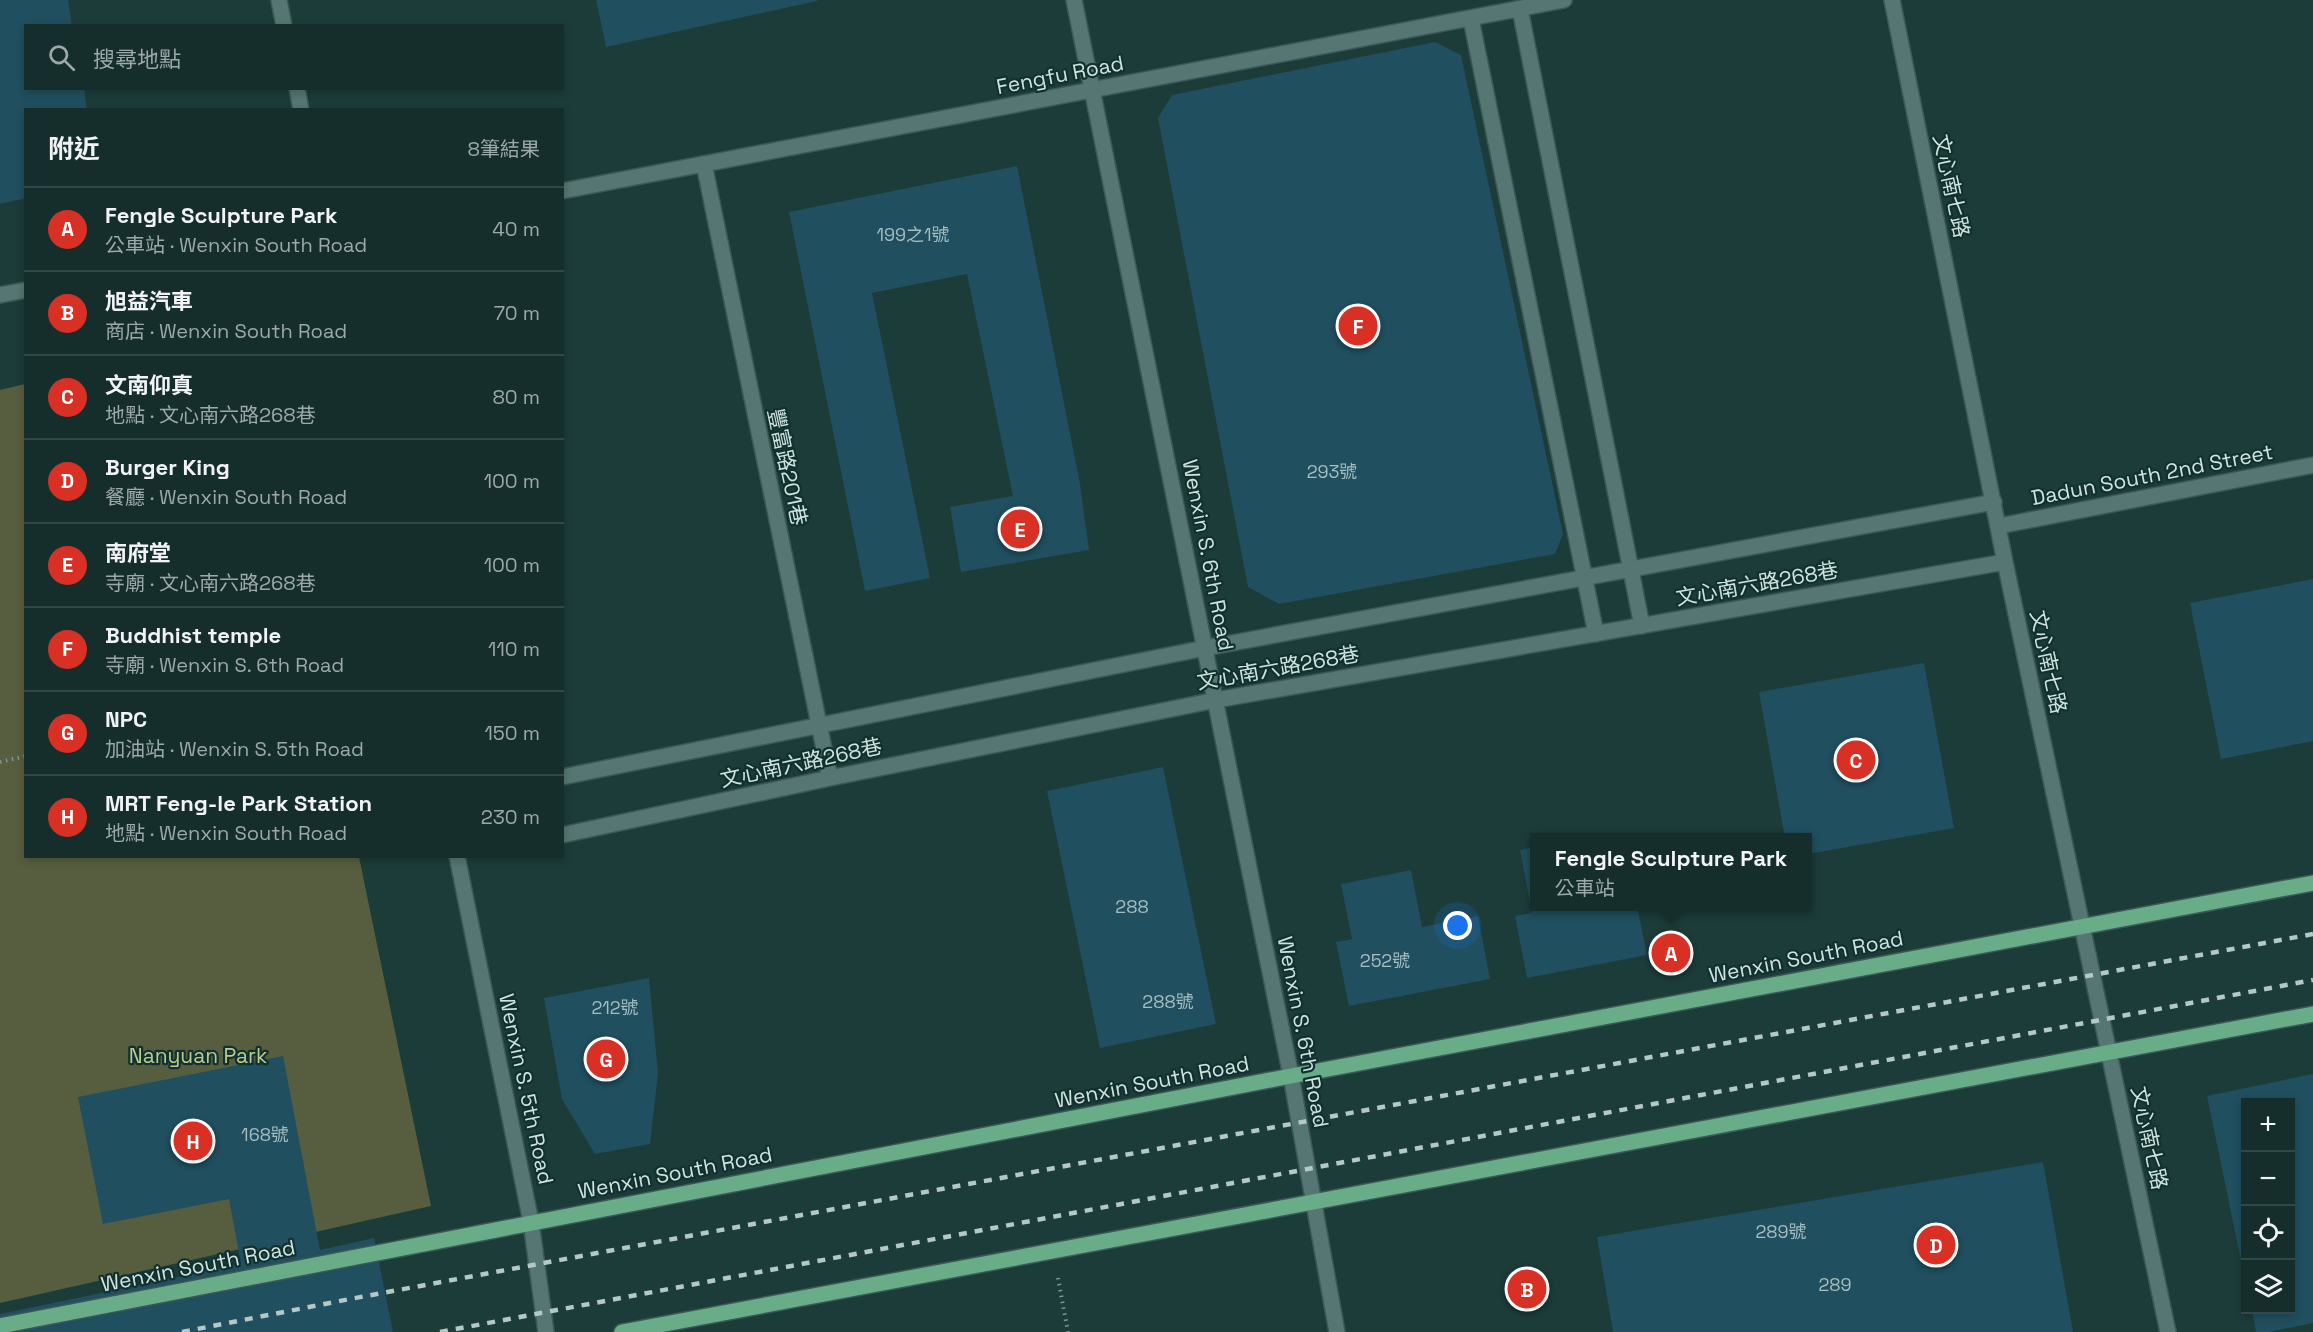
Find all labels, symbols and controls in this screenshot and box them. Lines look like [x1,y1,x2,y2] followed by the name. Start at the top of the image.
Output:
[24,24,564,90] search box
[45,41,78,74] icon: search
[93,45,181,73] text: 搜尋地點
[994,49,1126,100] street label: Fengfu Road
[48,132,100,166] text: 附近
[1927,132,1976,240] street label: 文心南七路
[468,136,540,162] text: 8筆結果
[105,201,337,229] text: Fengle Sculpture Park
[61,216,74,242] text: A
[492,216,540,242] text: 40 m
[876,223,950,246] house number: 199之1號
[105,232,367,258] text: 公車站 · Wenxin South Road
[105,287,193,315] text: 旭益汽車
[61,300,74,326] text: B
[494,300,540,326] text: 70 m
[1338,304,1378,348] pin: F
[105,318,347,344] text: 商店 · Wenxin South Road
[105,371,193,399] text: 文南仰真
[61,384,74,410] text: C
[492,384,540,410] text: 80 m
[105,402,316,428] text: 地點 · 文心南六路268巷
[762,406,813,528] street label: 豐富路201巷
[2029,438,2275,511] street label: Dadun South 2nd Street
[105,453,230,481] text: Burger King
[1177,457,1240,653] street label: Wenxin S. 6th Road
[1307,460,1357,483] house number: 293號
[61,468,74,494] text: D
[484,468,540,494] text: 100 m
[105,484,347,510] text: 餐廳 · Wenxin South Road
[1000,506,1040,552] pin: E
[105,539,171,567] text: 南府堂
[62,552,73,578] text: E
[484,552,540,578] text: 100 m
[1674,556,1840,611] street label: 文心南六路268巷
[105,570,316,596] text: 寺廟 · 文心南六路268巷
[2024,608,2073,716] street label: 文心南七路
[105,621,281,649] text: Buddhist temple
[62,636,73,662] text: F
[488,636,540,662] text: 110 m
[1195,640,1361,695] street label: 文心南六路268巷
[105,652,344,678] text: 寺廟 · Wenxin S. 6th Road
[105,705,147,733] text: NPC
[61,720,74,746] text: G
[485,720,540,746] text: 150 m
[718,732,884,793] street label: 文心南六路268巷
[105,736,364,762] text: 加油站 · Wenxin S. 5th Road
[1836,738,1876,783] pin: C
[105,789,372,817] text: MRT Feng-le Park Station
[61,804,74,830] text: H
[481,804,540,830] text: 230 m
[105,820,347,846] text: 地點 · Wenxin South Road
[1530,833,1812,911] popup
[1555,844,1787,872] text: Fengle Sculpture Park
[1555,875,1615,901] text: 公車站
[1115,895,1149,918] house number: 288
[1443,911,1472,940] your location
[1706,924,1905,989] street label: Wenxin South Road
[1652,930,1690,976] pin: A
[1272,934,1335,1130] street label: Wenxin S. 6th Road
[1360,949,1410,972] house number: 252號
[1142,990,1194,1013] house number: 288號
[493,991,560,1187] street label: Wenxin S. 5th Road
[591,996,639,1019] house number: 212號
[586,1036,626,1082] pin: G
[129,1042,267,1069] park label: Nanyuan Park
[1052,1049,1251,1114] street label: Wenxin South Road
[2125,1084,2174,1192] street label: 文心南七路
[2241,1098,2295,1314] map controls
[2241,1098,2295,1152] button: +
[174,1118,212,1164] pin: H
[241,1123,289,1146] house number: 168號
[575,1140,774,1205] street label: Wenxin South Road
[2241,1152,2295,1206] button: −
[2241,1206,2295,1260] button: locate
[1755,1220,1807,1243] house number: 289號
[1916,1222,1956,1268] pin: D
[98,1233,297,1298] street label: Wenxin South Road
[2241,1260,2295,1314] button: layers
[1508,1266,1546,1312] pin: B
[1818,1273,1852,1296] house number: 289

